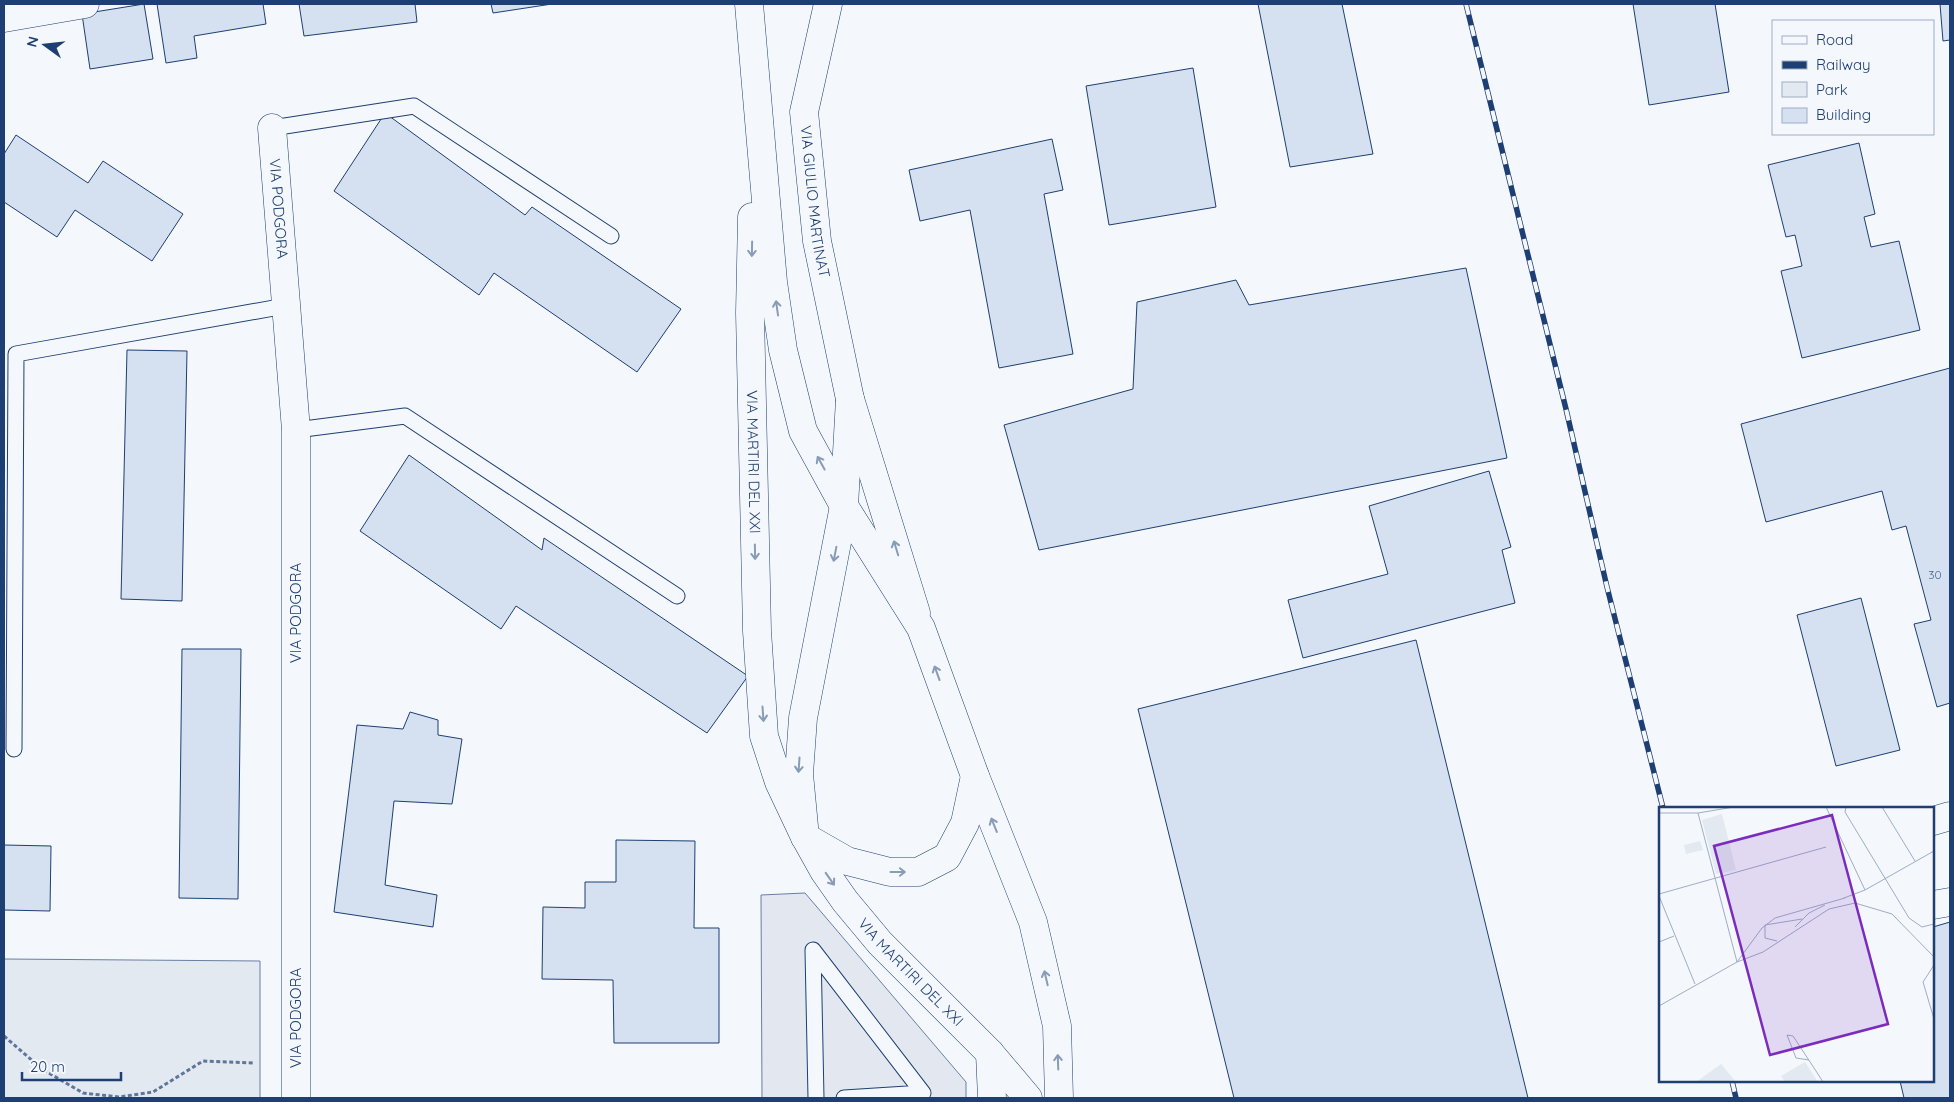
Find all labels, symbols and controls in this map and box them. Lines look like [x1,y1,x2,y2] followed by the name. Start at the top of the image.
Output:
[20,20,70,70] north arrow
[1772,20,1934,135] legend
[1816,30,1853,49] text: Road
[22,34,42,49] text: N
[1816,55,1871,74] text: Railway
[1816,80,1848,99] text: Park
[1816,105,1871,124] text: Building
[796,125,834,280] street label: VIA GIULIO MARTINAT
[265,158,292,260] street label: VIA PODGORA
[747,241,756,257] one-way arrow
[772,300,782,316] one-way arrow
[743,390,765,534] street label: VIA MARTIRI DEL XXI
[816,456,825,471] one-way arrow
[891,540,900,556] one-way arrow
[751,544,760,560] one-way arrow
[830,545,839,561] one-way arrow
[286,563,305,663] street label: VIA PODGORA
[1928,567,1942,582] house number: 30
[932,666,941,681] one-way arrow
[758,706,767,722] one-way arrow
[795,757,804,773] one-way arrow
[1659,807,1934,1082] inset map
[989,818,998,833] one-way arrow
[890,867,906,877] one-way arrow
[825,872,835,886] one-way arrow
[854,914,968,1030] street label: VIA MARTIRI DEL XXI
[286,968,305,1068] street label: VIA PODGORA
[1041,971,1050,987] one-way arrow
[22,1050,121,1082] scale bar
[1053,1054,1063,1070] one-way arrow
[30,1057,65,1076] text: 20 m

